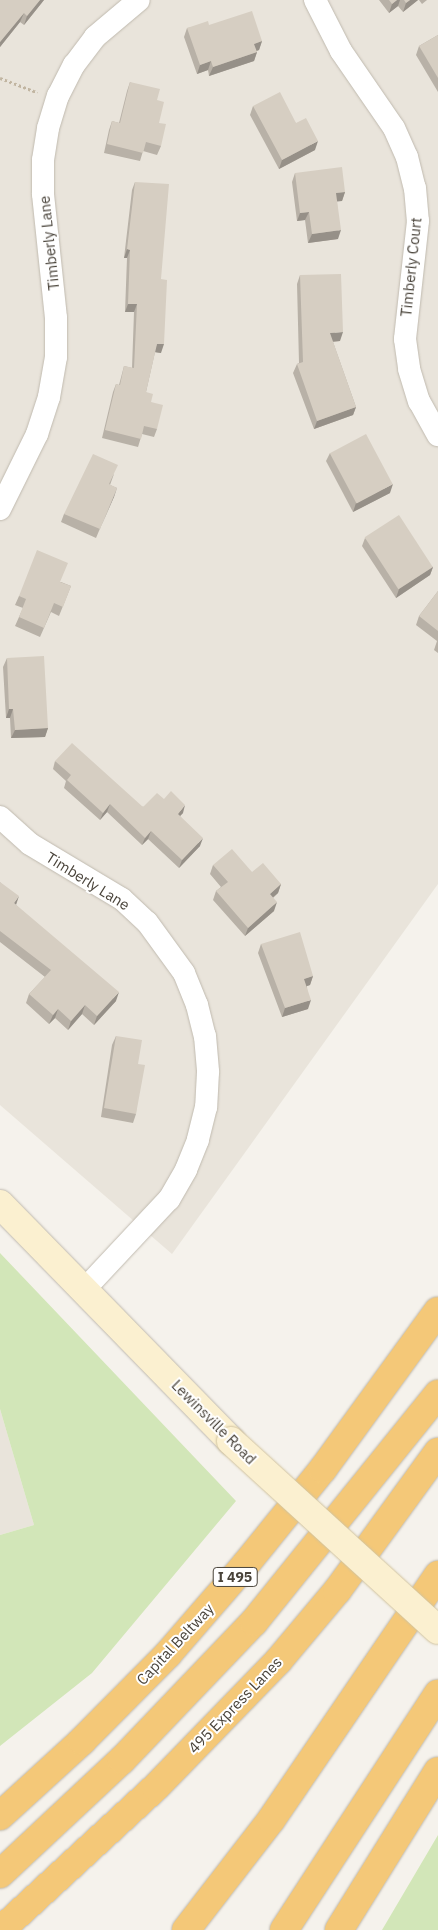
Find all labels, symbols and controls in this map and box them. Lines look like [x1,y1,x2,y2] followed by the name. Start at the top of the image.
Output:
[35,195,63,291] street label: Timberly Lane
[397,216,425,318] street label: Timberly Court
[43,848,133,914] street label: Timberly Lane
[168,1376,260,1468] street label: Lewinsville Road
[212,1565,258,1588] road number: I 495
[133,1600,217,1688] street label: Capital Beltway
[184,1653,286,1757] street label: 495 Express Lanes

